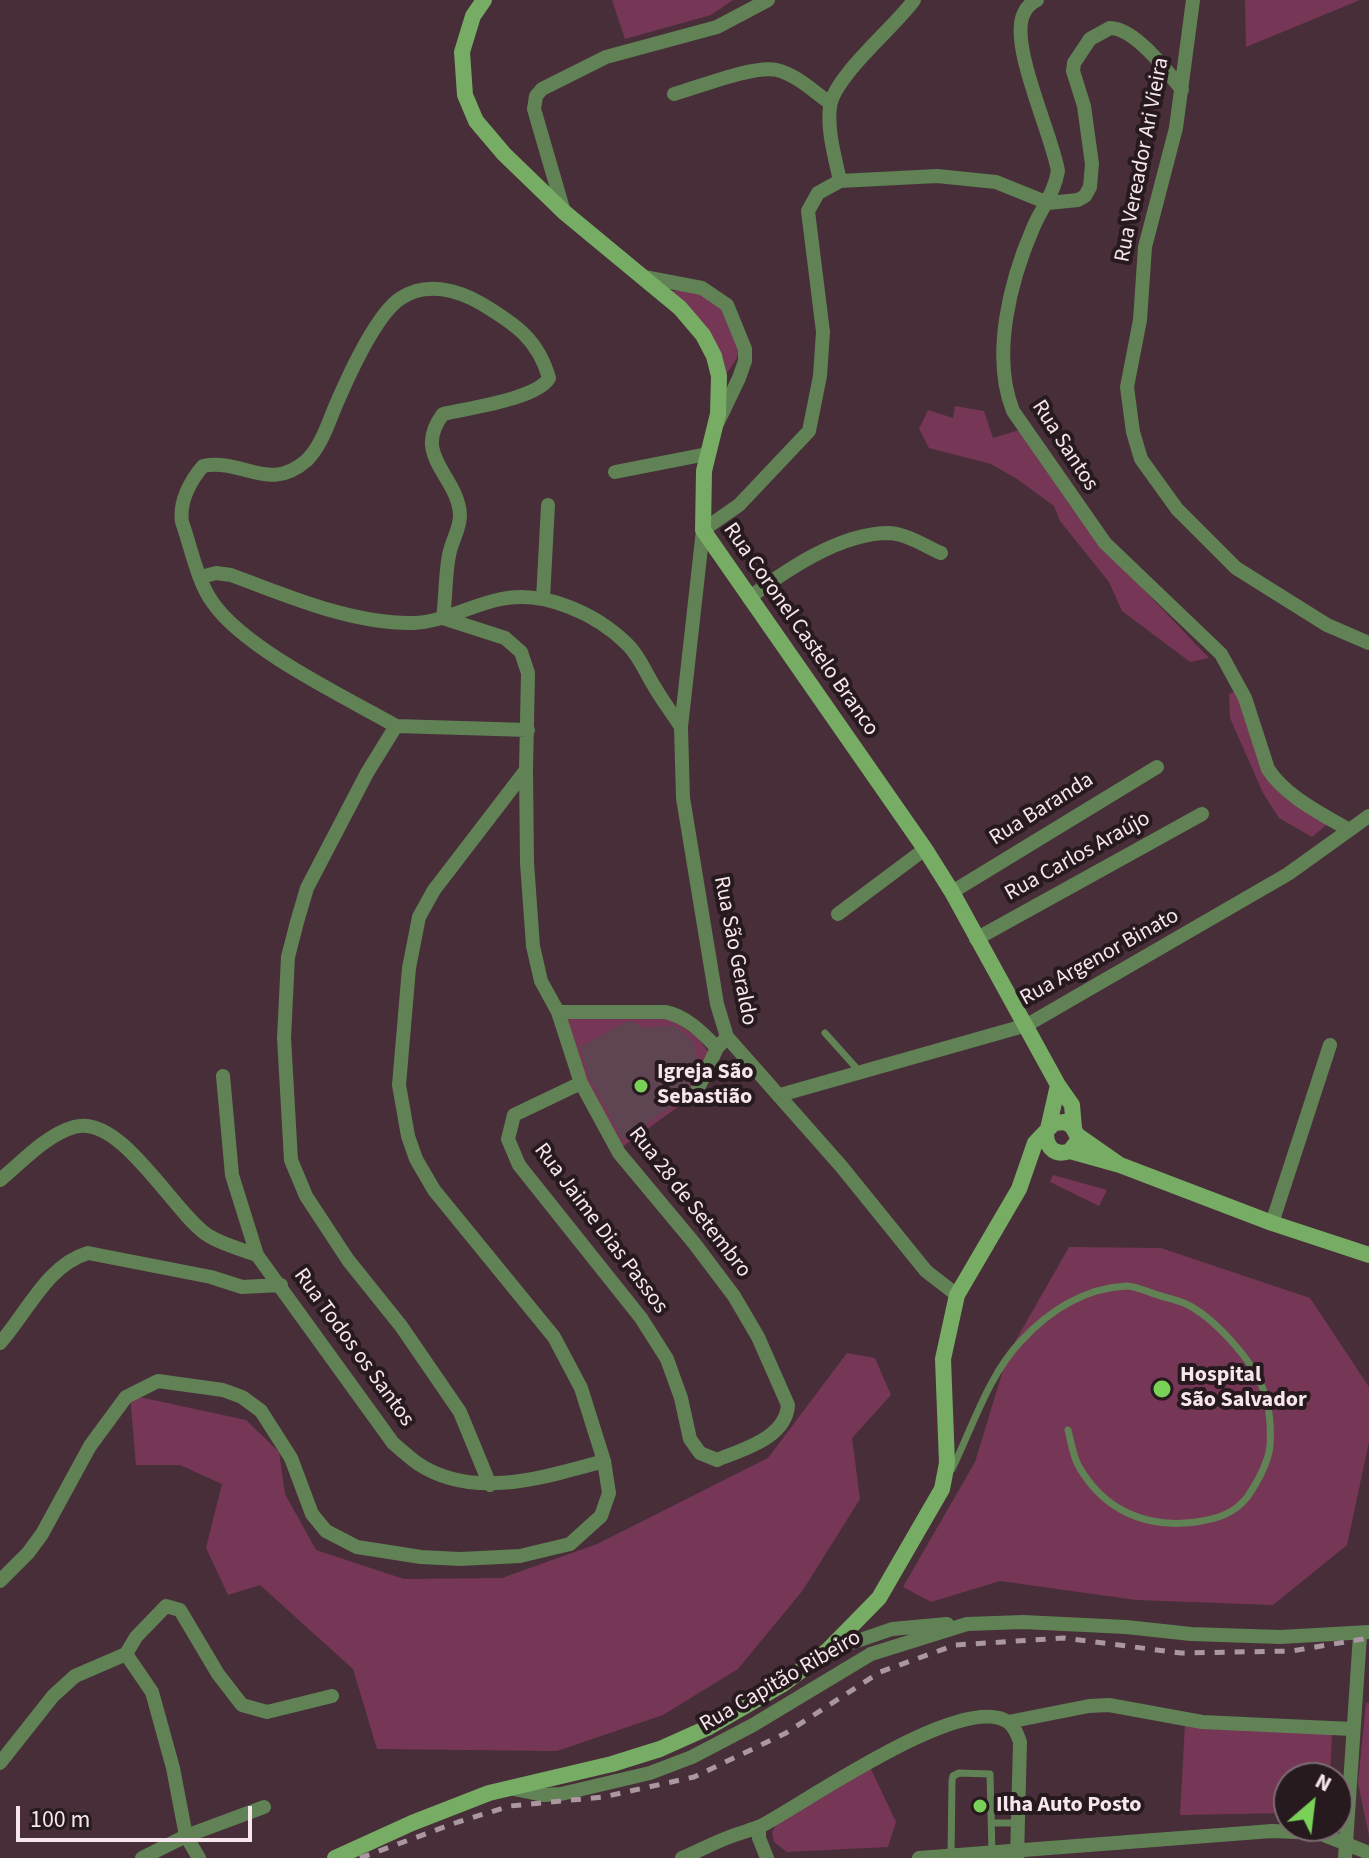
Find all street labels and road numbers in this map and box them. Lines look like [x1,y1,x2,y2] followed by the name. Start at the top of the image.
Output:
[1110,55,1176,265] street label: Rua Vereador Ari Vieira
[1025,396,1103,496] street label: Rua Santos
[716,518,884,742] street label: Rua Coronel Castelo Branco
[985,768,1099,852] street label: Rua Baranda
[1001,806,1155,908] street label: Rua Carlos Araújo
[707,874,761,1028] street label: Rua São Geraldo
[1016,903,1184,1013] street label: Rua Argenor Binato
[622,1122,756,1284] street label: Rua 28 de Setembro
[527,1139,673,1319] street label: Rua Jaime Dias Passos
[287,1264,419,1432] street label: Rua Todos os Santos
[696,1625,866,1739] street label: Rua Capitão Ribeiro

